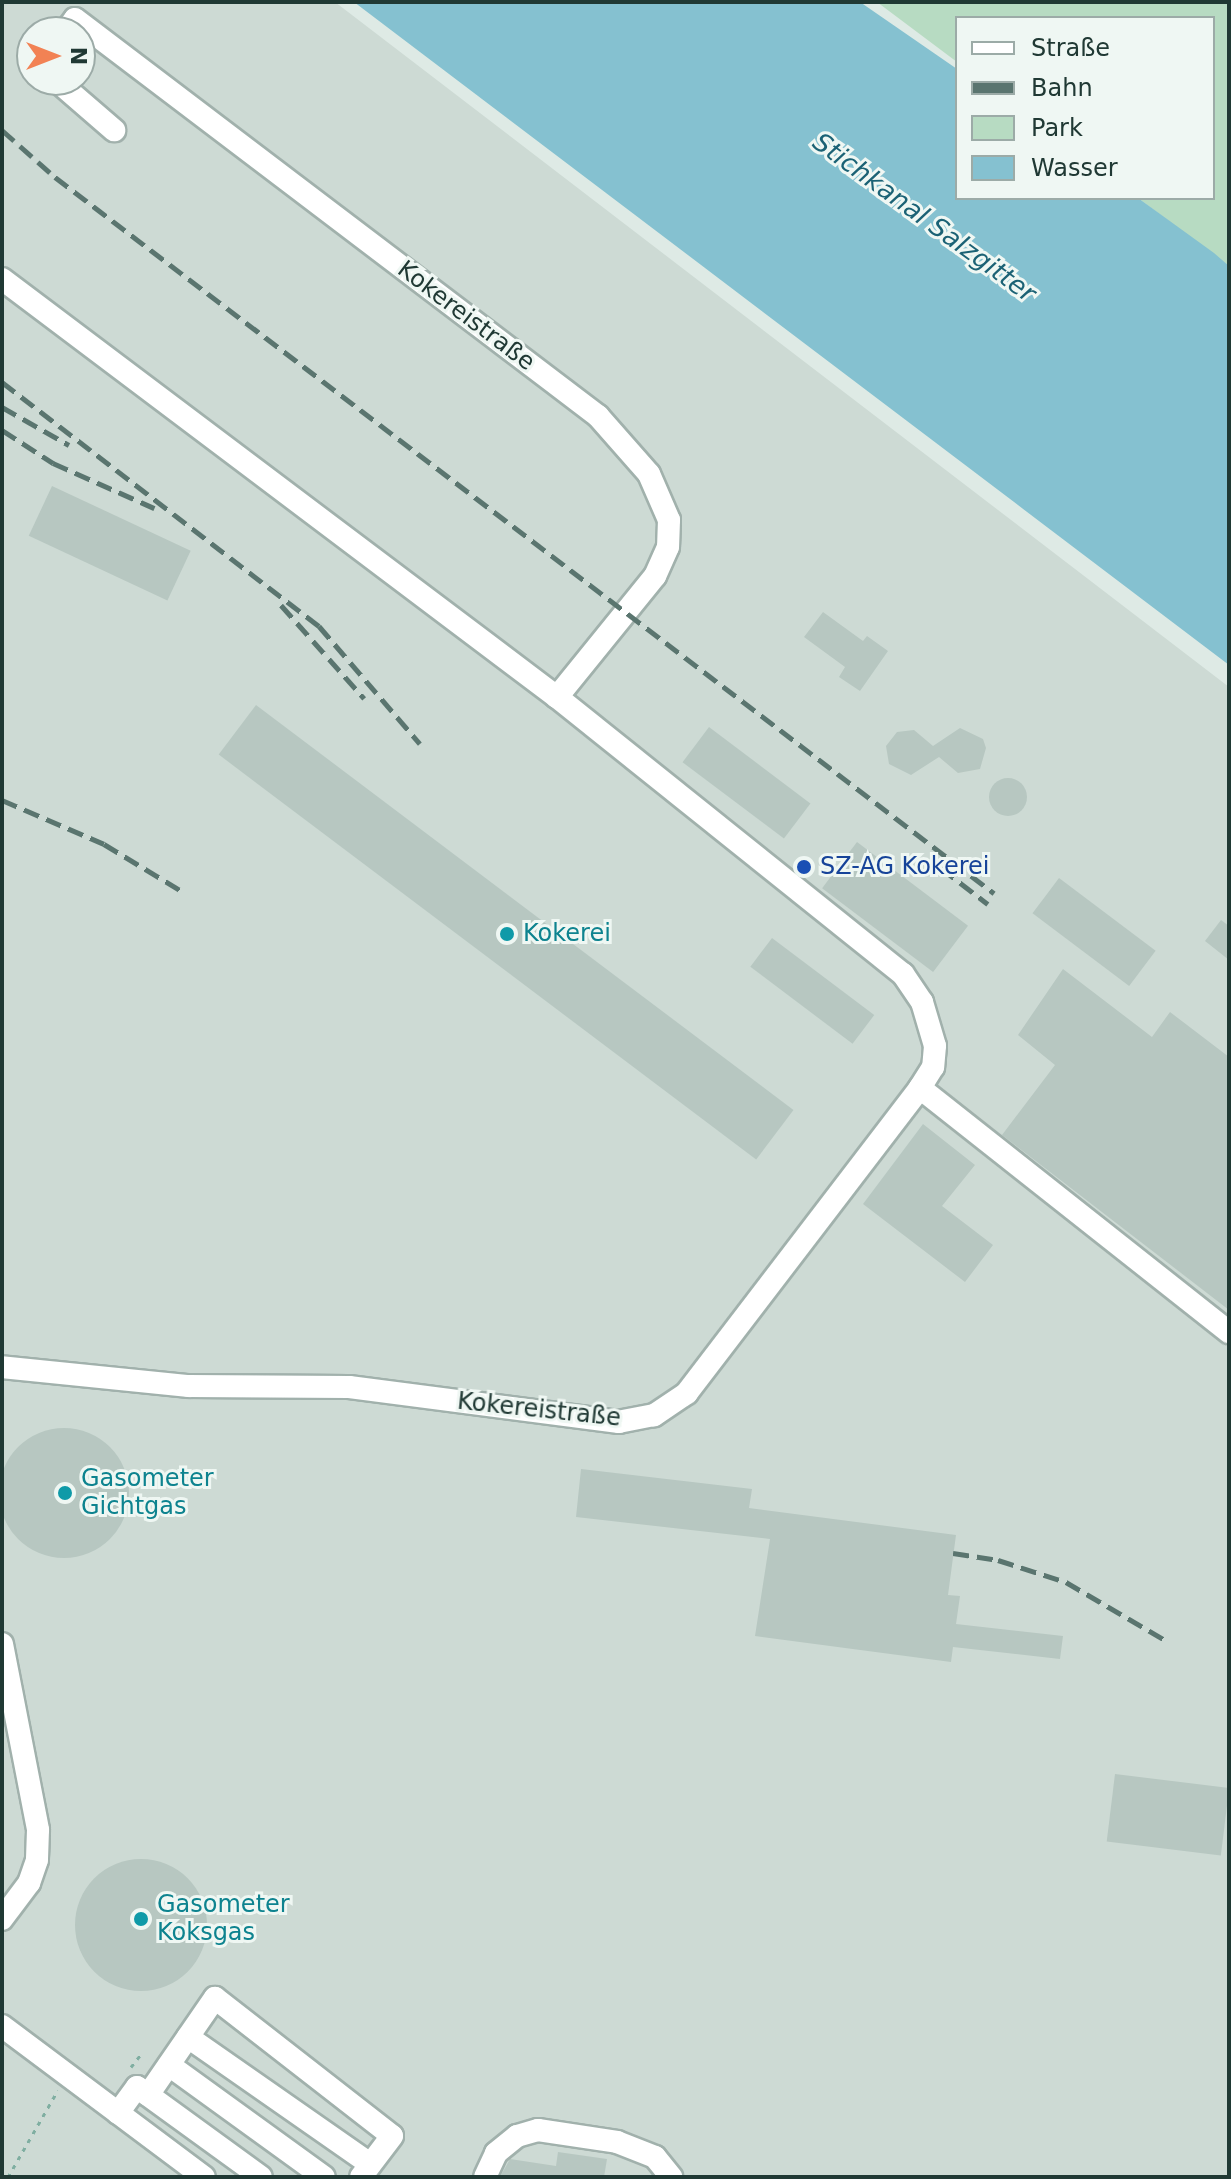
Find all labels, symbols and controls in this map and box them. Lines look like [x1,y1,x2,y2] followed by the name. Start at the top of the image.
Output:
[16,16,96,96] north arrow
[955,16,1215,200] legend
[1031,34,1110,62] text: Straße
[66,47,91,65] text: N
[1031,74,1093,102] text: Bahn
[1031,114,1083,142] text: Park
[807,127,1041,309] water label: Stichkanal Salzgitter
[1031,154,1118,182] text: Wasser
[392,255,540,377] street label: Kokereistraße
[820,853,989,881] place label: SZ-AG Kokerei
[795,858,813,876] marker: SZ-AG Kokerei
[523,920,611,948] place label: Kokerei
[498,925,516,943] marker: Kokerei
[456,1387,622,1433] street label: Kokereistraße
[81,1465,214,1521] place label: Gasometer Gichtgas
[56,1484,74,1502] marker: Gasometer Gichtgas
[157,1891,290,1947] place label: Gasometer Koksgas
[132,1910,150,1928] marker: Gasometer Koksgas

